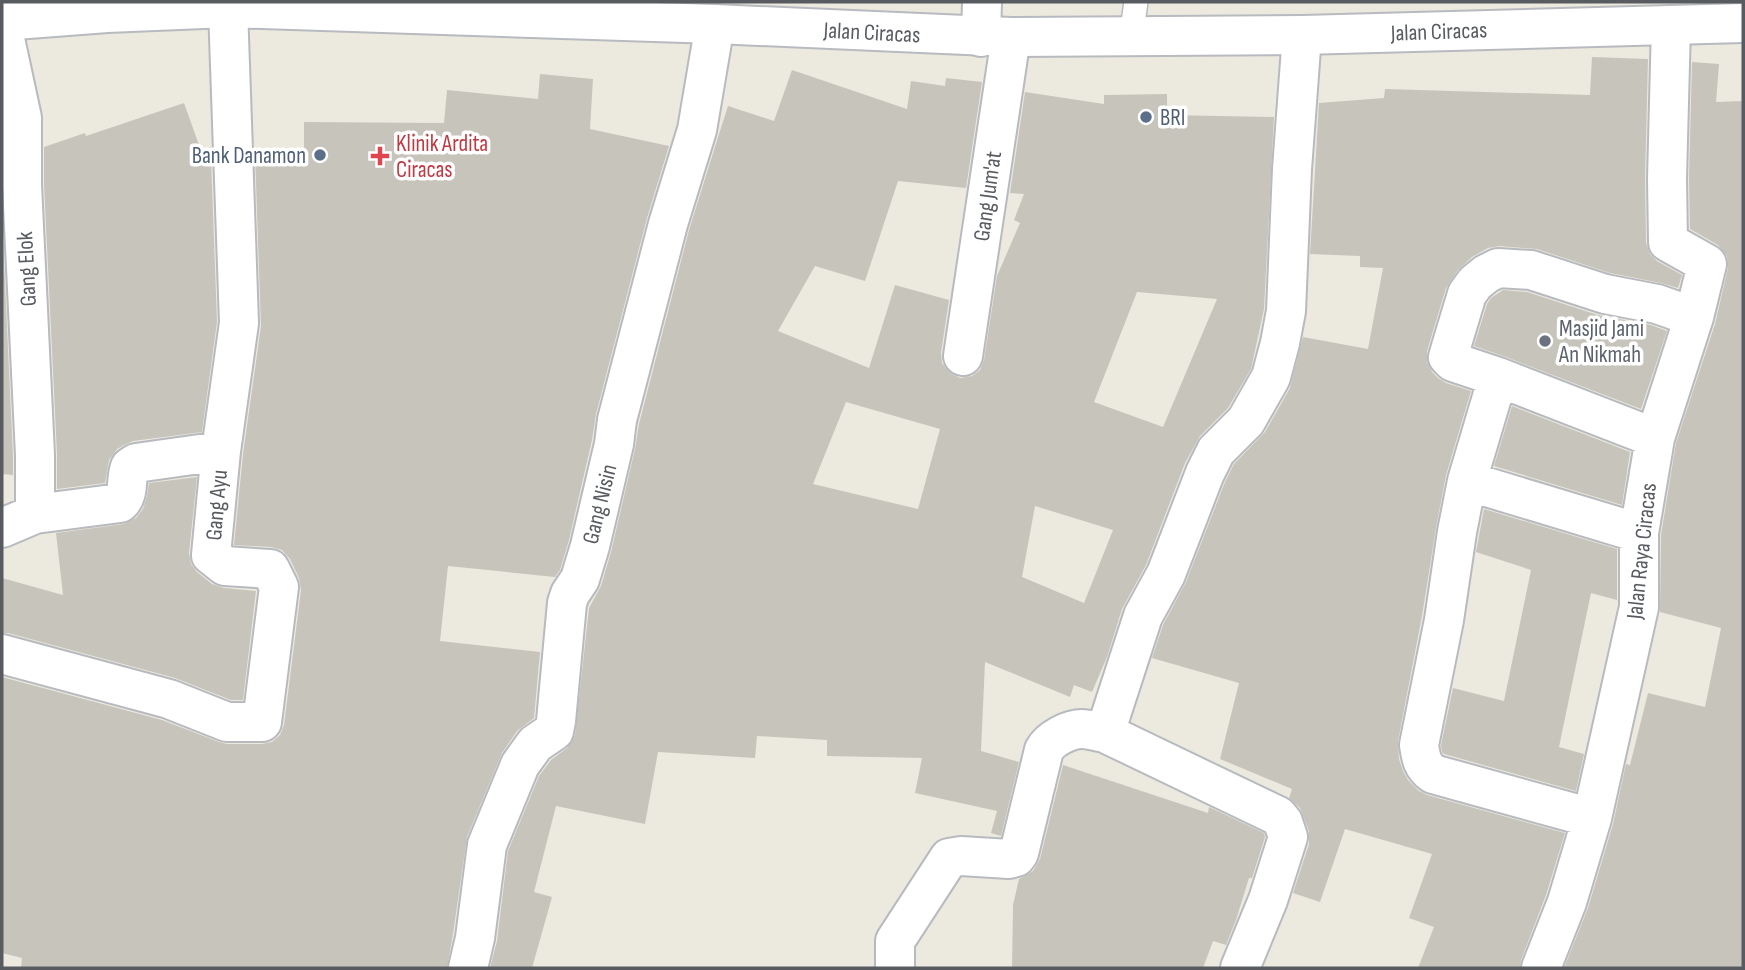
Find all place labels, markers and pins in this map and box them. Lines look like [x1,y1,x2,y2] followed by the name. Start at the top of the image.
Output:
[1160,104,1186,132] place label: BRI
[1138,109,1154,125] marker: BRI
[396,130,488,184] place label: Klinik Ardita Ciracas
[192,142,306,170] place label: Bank Danamon
[370,146,390,166] marker: Klinik Ardita Ciracas
[312,147,328,163] marker: Bank Danamon
[1558,315,1644,369] place label: Masjid Jami An Nikmah
[1537,333,1553,349] marker: Masjid Jami An Nikmah

